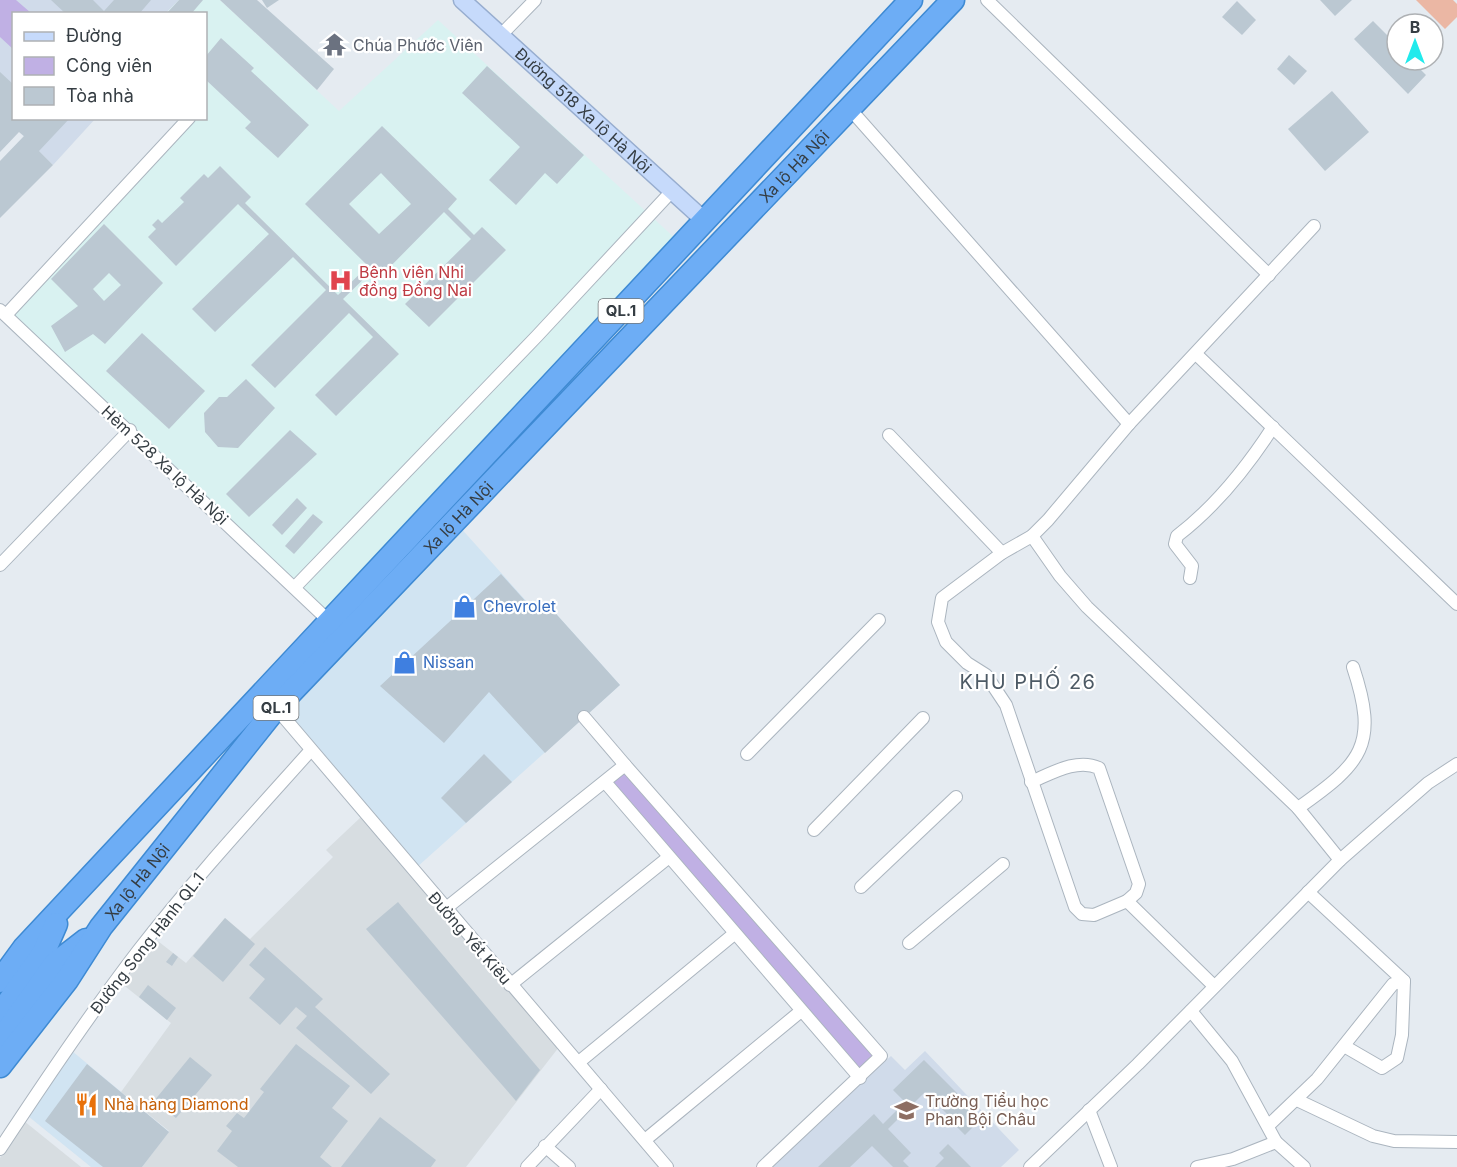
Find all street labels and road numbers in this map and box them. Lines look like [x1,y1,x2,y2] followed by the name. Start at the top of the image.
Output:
[511,43,656,177] street label: Đường 518 Xa lộ Hà Nội
[755,126,833,206] street label: Xa lộ Hà Nội
[598,299,644,323] road number: QL.1
[97,401,233,529] street label: Hẻm 528 Xa lộ Hà Nội
[419,477,497,558] street label: Xa lộ Hà Nội
[254,696,298,720] road number: QL.1
[101,839,174,924] street label: Xa lộ Hà Nội
[86,869,208,1017] street label: Đường Song Hành QL.1
[424,887,516,989] street label: Đường Yết Kiêu

